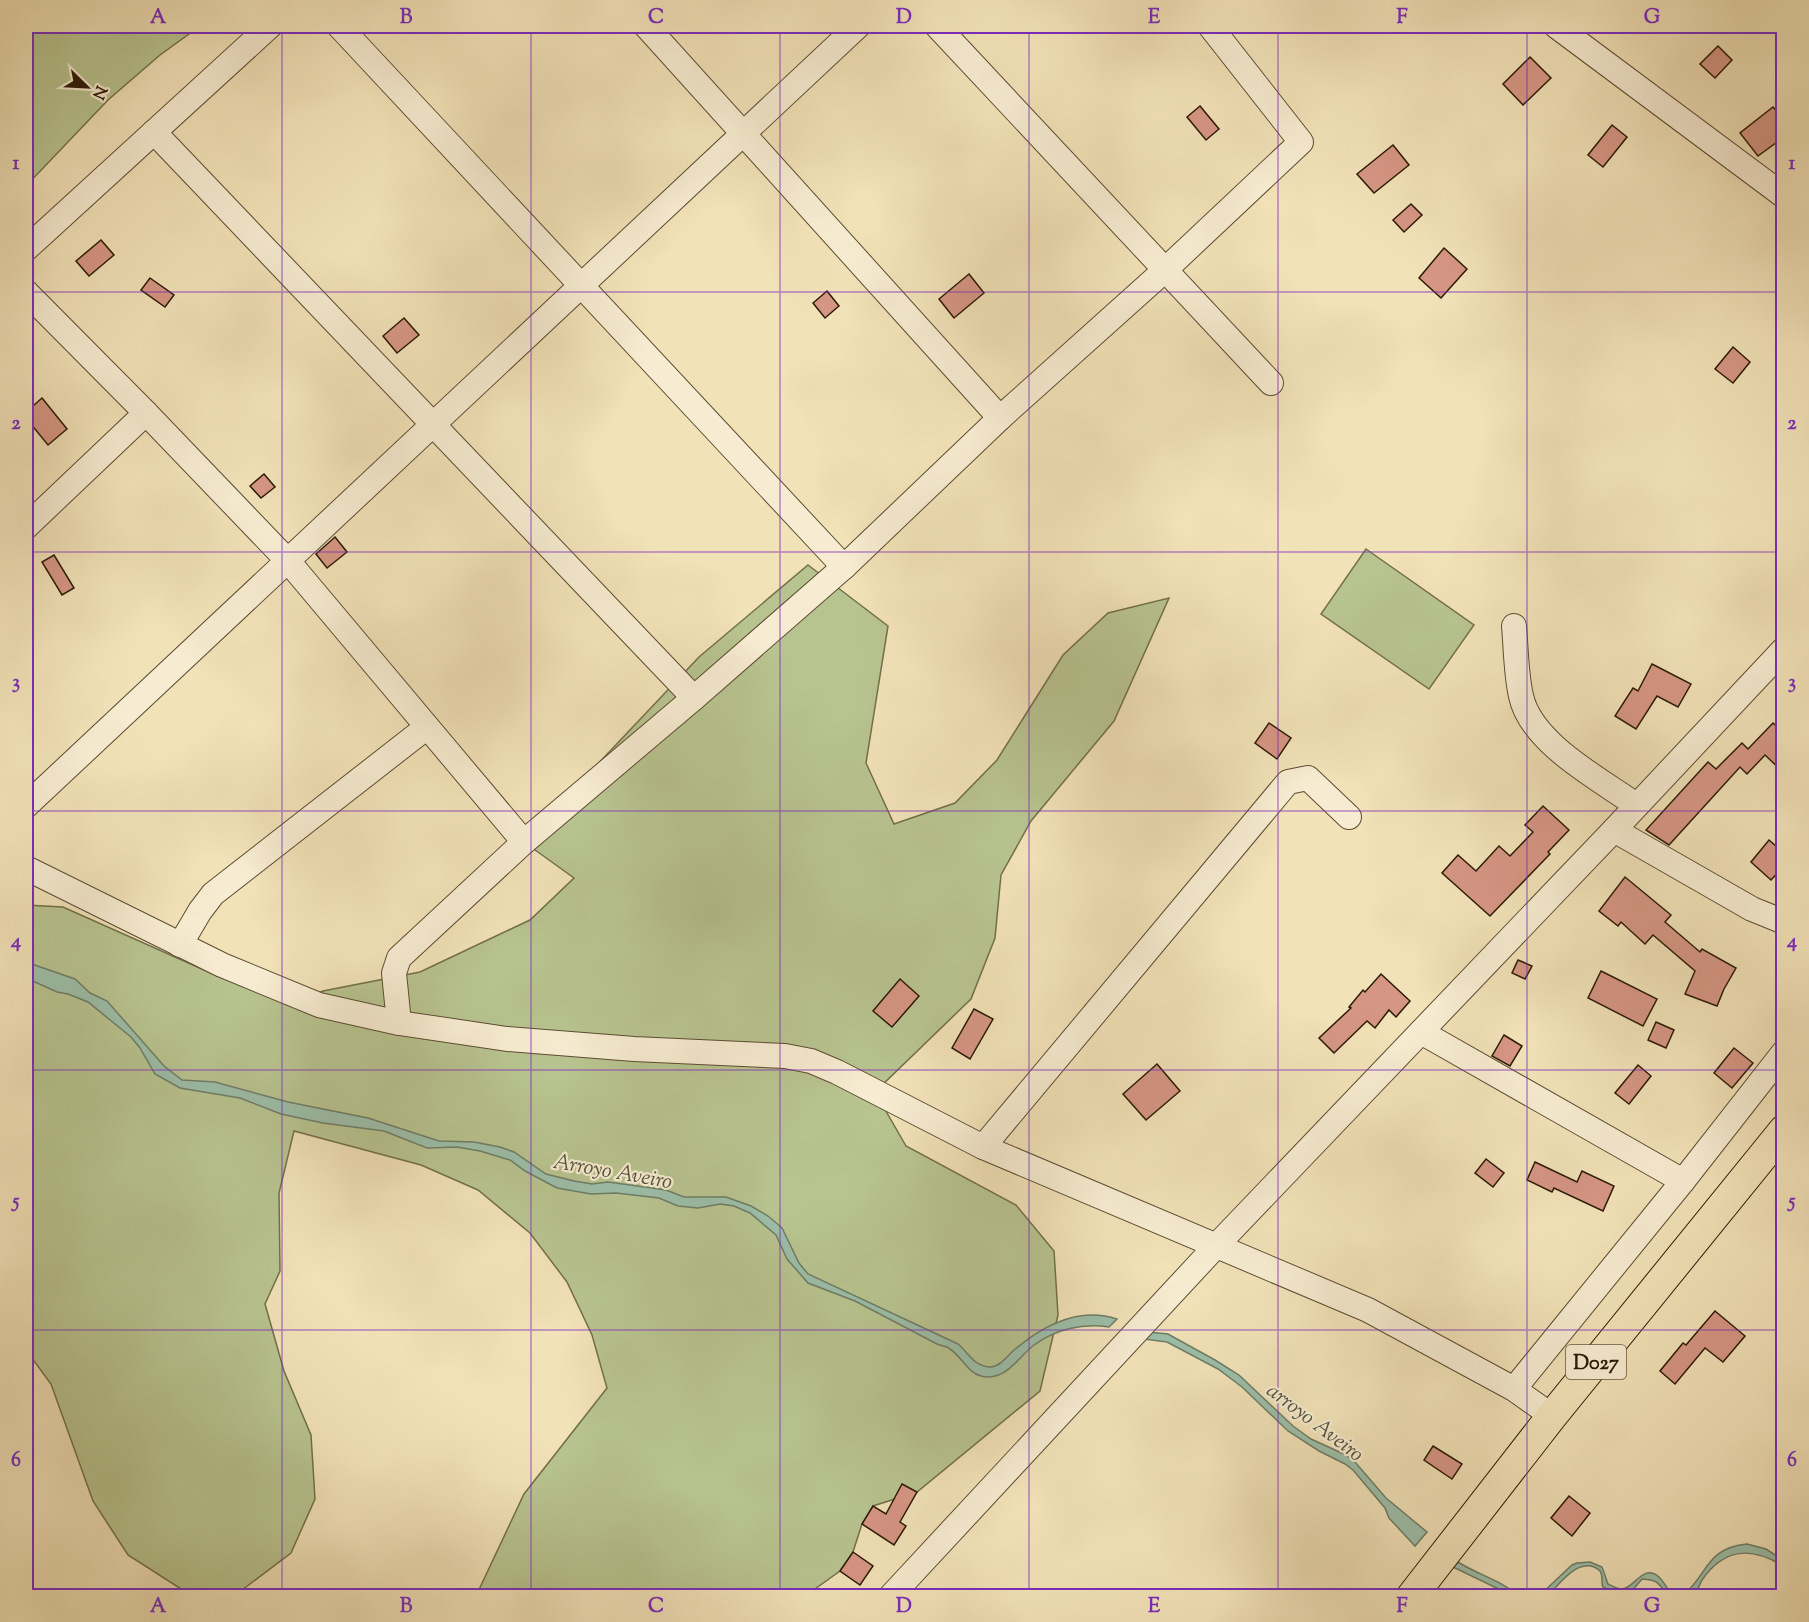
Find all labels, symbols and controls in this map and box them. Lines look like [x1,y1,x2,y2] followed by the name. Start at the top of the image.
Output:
[150,4,167,33] text: A
[400,4,413,33] text: B
[648,4,664,33] text: C
[896,4,912,33] text: D
[1148,4,1161,33] text: E
[1396,4,1408,33] text: F
[1644,4,1661,33] text: G
[57,57,117,117] north arrow
[85,82,112,103] text: N
[13,150,20,179] text: 1
[1789,150,1796,179] text: 1
[11,410,21,439] text: 2
[1787,410,1797,439] text: 2
[12,669,20,698] text: 3
[1788,669,1796,698] text: 3
[10,928,21,957] text: 4
[1786,928,1797,957] text: 4
[550,1147,675,1199] water label: Arroyo Aveiro
[11,1188,20,1217] text: 5
[1787,1188,1796,1217] text: 5
[1566,1345,1626,1379] road number: D027
[1259,1376,1370,1471] water label: arroyo Aveiro
[11,1447,21,1476] text: 6
[1787,1447,1797,1476] text: 6
[150,1593,167,1622] text: A
[400,1593,413,1622] text: B
[648,1593,664,1622] text: C
[896,1593,912,1622] text: D
[1148,1593,1161,1622] text: E
[1396,1593,1408,1622] text: F
[1644,1593,1661,1622] text: G

